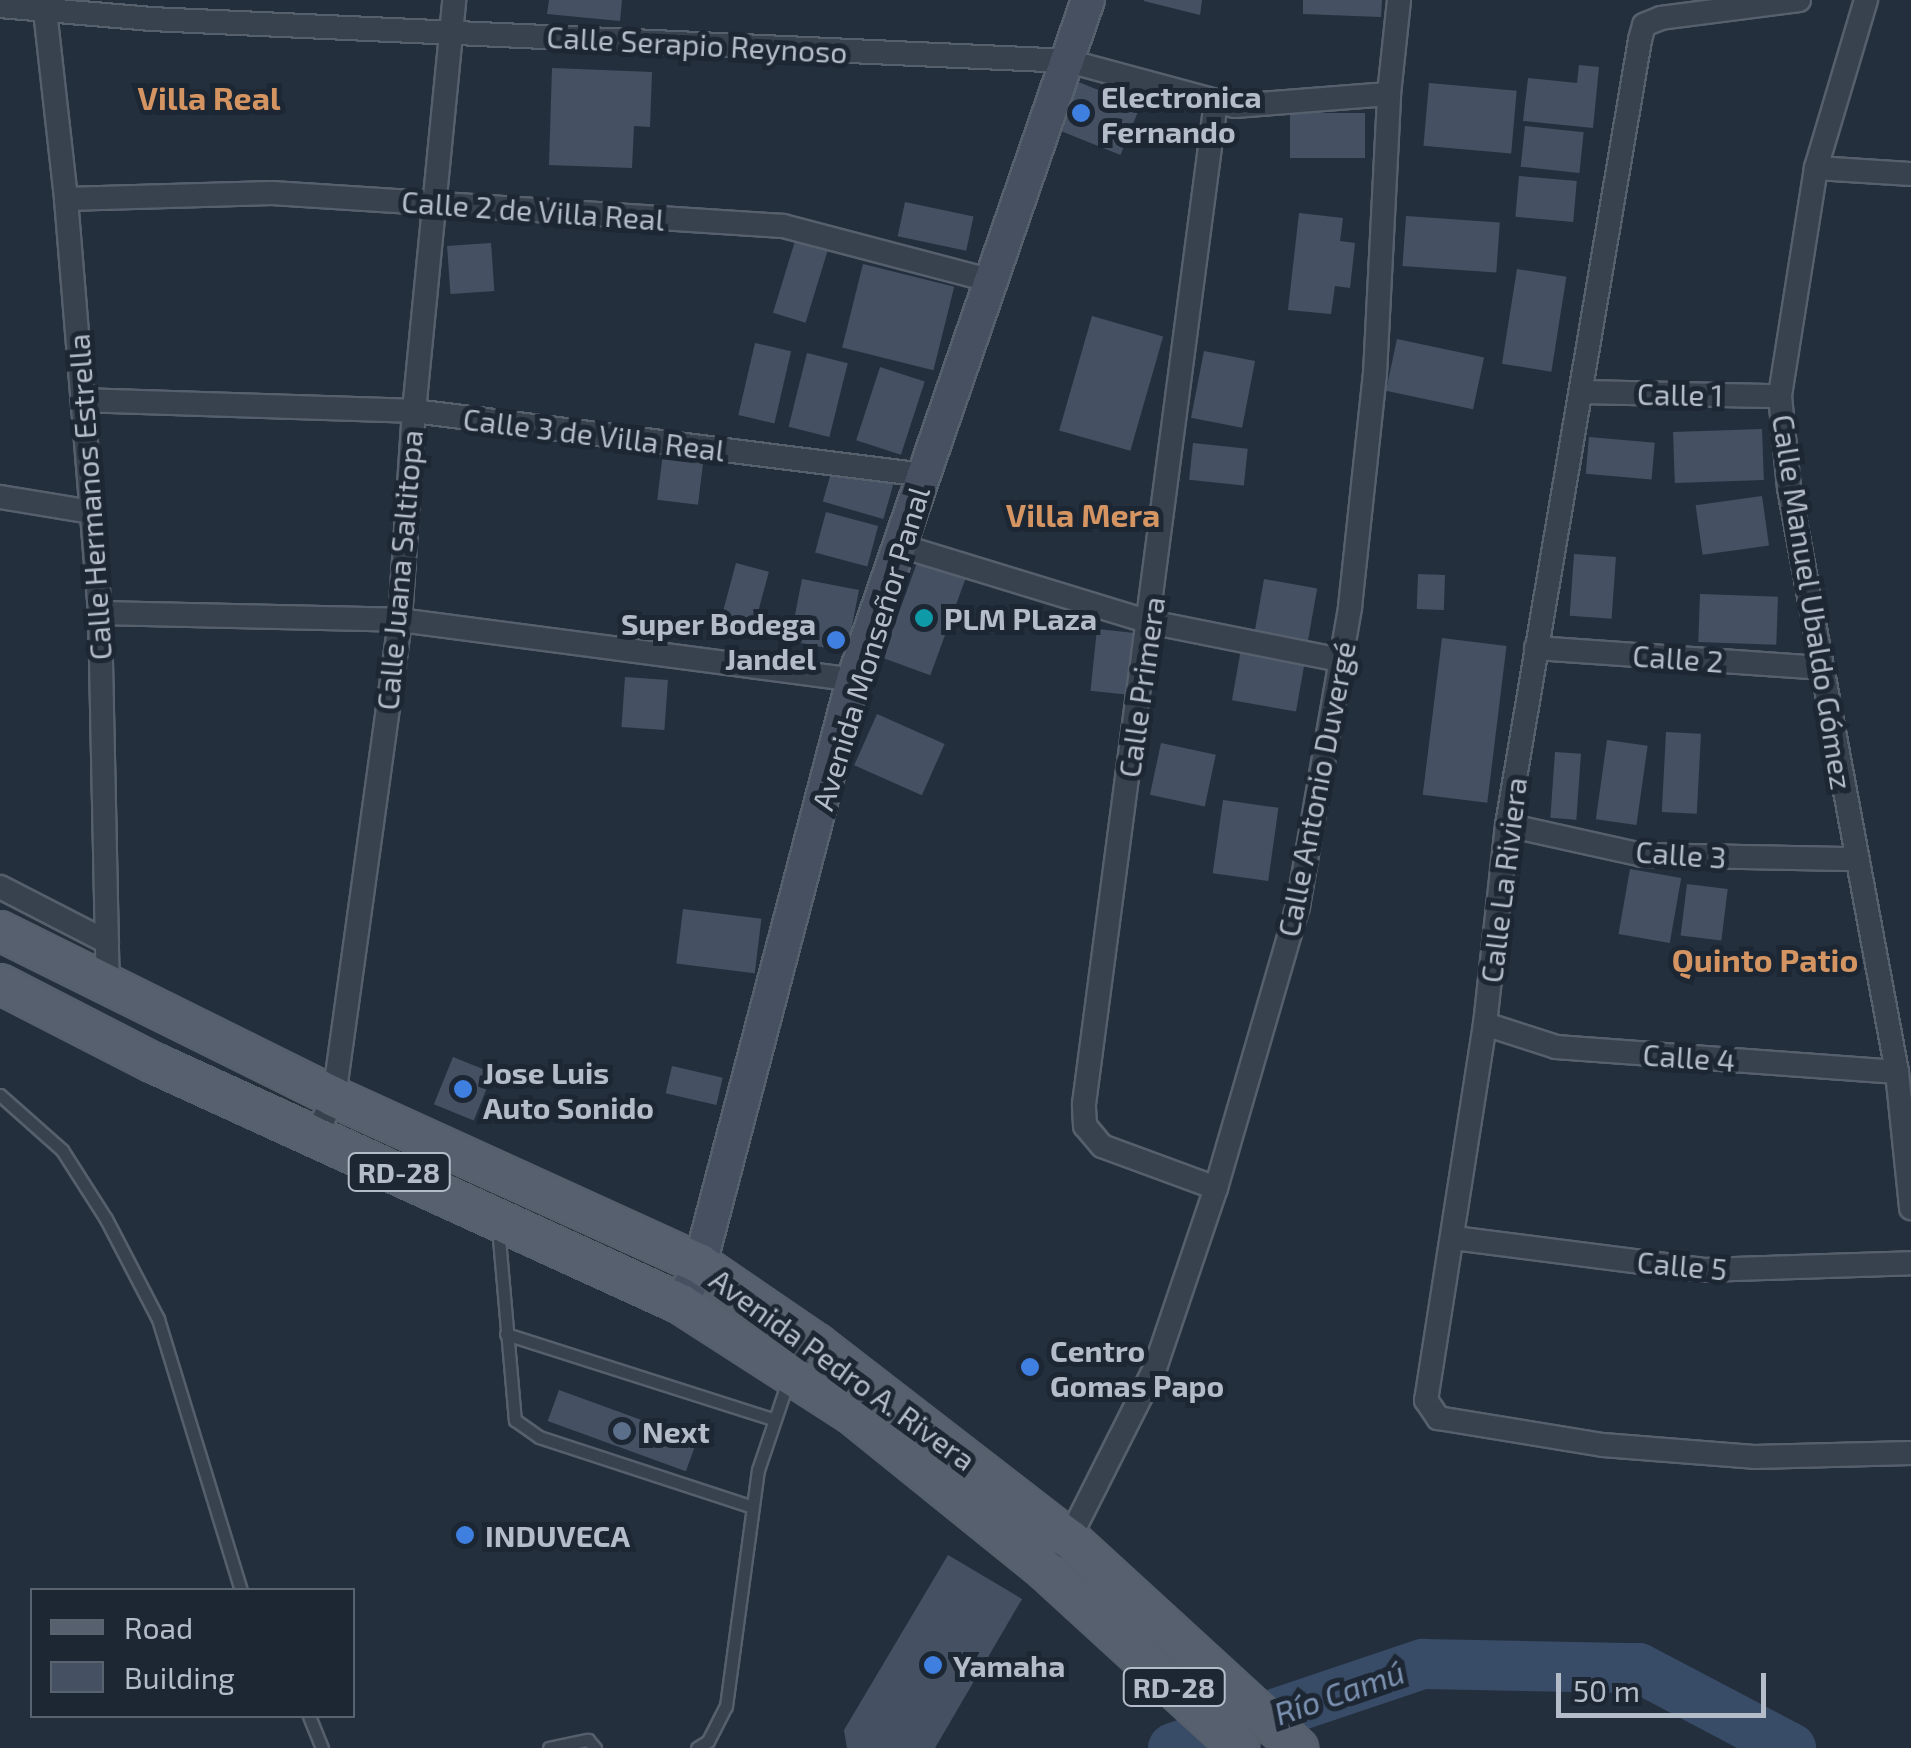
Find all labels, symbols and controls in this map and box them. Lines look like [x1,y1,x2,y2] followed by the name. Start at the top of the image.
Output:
[546,18,848,70] street label: Calle Serapio Reynoso
[138,78,280,116] district label: Villa Real
[1101,78,1262,148] place label: Electronica Fernando
[1070,102,1092,124] marker: Electronica Fernando
[400,183,666,237] street label: Calle 2 de Villa Real
[60,333,118,661] street label: Calle Hermanos Estrella
[1637,375,1723,413] street label: Calle 1
[461,400,727,468] street label: Calle 3 de Villa Real
[1765,411,1861,793] street label: Calle Manuel Ubaldo Gómez
[369,428,429,712] street label: Calle Juana Saltitopa
[803,481,937,815] street label: Avenida Monseñor Panal
[1006,495,1160,533] district label: Villa Mera
[1110,594,1172,780] street label: Calle Primera
[944,600,1097,636] place label: PLM PLaza
[620,605,816,676] place label: Super Bodega Jandel
[913,607,935,629] marker: PLM PLaza
[825,629,847,651] marker: Super Bodega Jandel
[1631,637,1725,679] street label: Calle 2
[1270,638,1362,940] street label: Calle Antonio Duvergé
[1473,775,1533,985] street label: Calle La Riviera
[1634,833,1728,875] street label: Calle 3
[1672,940,1858,978] district label: Quinto Patio
[1642,1036,1736,1078] street label: Calle 4
[483,1054,654,1124] place label: Jose Luis Auto Sonido
[452,1078,474,1100] marker: Jose Luis Auto Sonido
[346,1149,452,1195] road number: RD-28
[1635,1243,1729,1287] street label: Calle 5
[703,1260,983,1478] street label: Avenida Pedro A. Rivera
[1050,1332,1224,1402] place label: Centro Gomas Papo
[1019,1356,1041,1378] marker: Centro Gomas Papo
[642,1413,710,1449] place label: Next
[611,1420,633,1442] marker: Next
[485,1517,630,1553] place label: INDUVECA
[454,1524,476,1546] marker: INDUVECA
[30,1588,355,1718] legend
[124,1609,193,1645] text: Road
[953,1647,1065,1683] place label: Yamaha
[1269,1652,1409,1732] water label: Río Camú
[1561,1653,1771,1715] scale bar
[922,1654,944,1676] marker: Yamaha
[124,1659,235,1695] text: Building
[1122,1664,1226,1710] road number: RD-28
[1573,1672,1640,1708] text: 50 m

